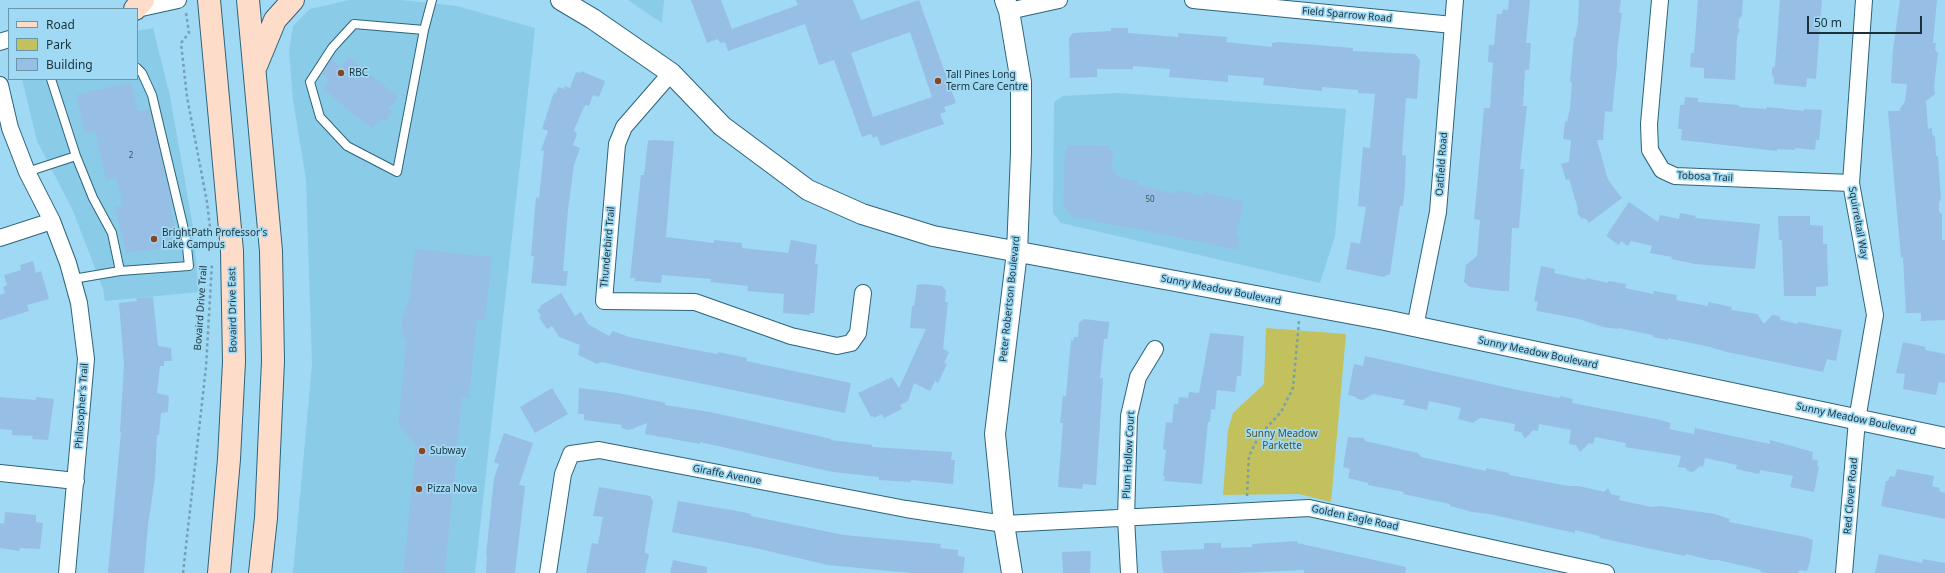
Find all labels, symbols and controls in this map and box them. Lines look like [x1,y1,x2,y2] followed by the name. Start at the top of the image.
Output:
[1301,5,1393,25] street label: Field Sparrow Road
[8,8,138,80] legend
[1809,8,1924,34] scale bar
[1814,14,1842,31] text: 50 m
[46,16,75,33] text: Road
[46,36,71,53] text: Park
[46,56,93,73] text: Building
[349,67,368,79] place label: RBC
[336,68,346,78] marker: RBC
[946,69,1028,92] place label: Tall Pines Long Term Care Centre
[933,76,943,86] marker: Tall Pines Long Term Care Centre
[1434,132,1450,196] street label: Oatfield Road
[129,151,133,161] house number: 2
[1677,170,1733,184] street label: Tobosa Trail
[1846,186,1870,260] street label: Squirreltail Way
[1145,195,1155,205] house number: 50
[598,206,618,288] street label: Thunderbird Trail
[162,227,267,250] place label: BrightPath Professor's Lake Campus
[149,234,159,244] marker: BrightPath Professor's Lake Campus
[997,235,1023,363] street label: Peter Robertson Boulevard
[192,265,210,351] street label: Bovaird Drive Trail
[226,267,240,353] street label: Bovaird Drive East
[1160,272,1282,308] street label: Sunny Meadow Boulevard
[1477,334,1599,372] street label: Sunny Meadow Boulevard
[73,363,91,449] street label: Philosopher's Trail
[1795,400,1917,438] street label: Sunny Meadow Boulevard
[1121,411,1137,499] street label: Plum Hollow Court
[1246,428,1318,452] park label: Sunny Meadow Parkette
[430,445,466,457] place label: Subway
[417,446,427,456] marker: Subway
[1842,457,1860,535] street label: Red Clover Road
[692,462,762,488] street label: Giraffe Avenue
[427,483,477,495] place label: Pizza Nova
[414,484,424,494] marker: Pizza Nova
[1310,503,1400,533] street label: Golden Eagle Road

